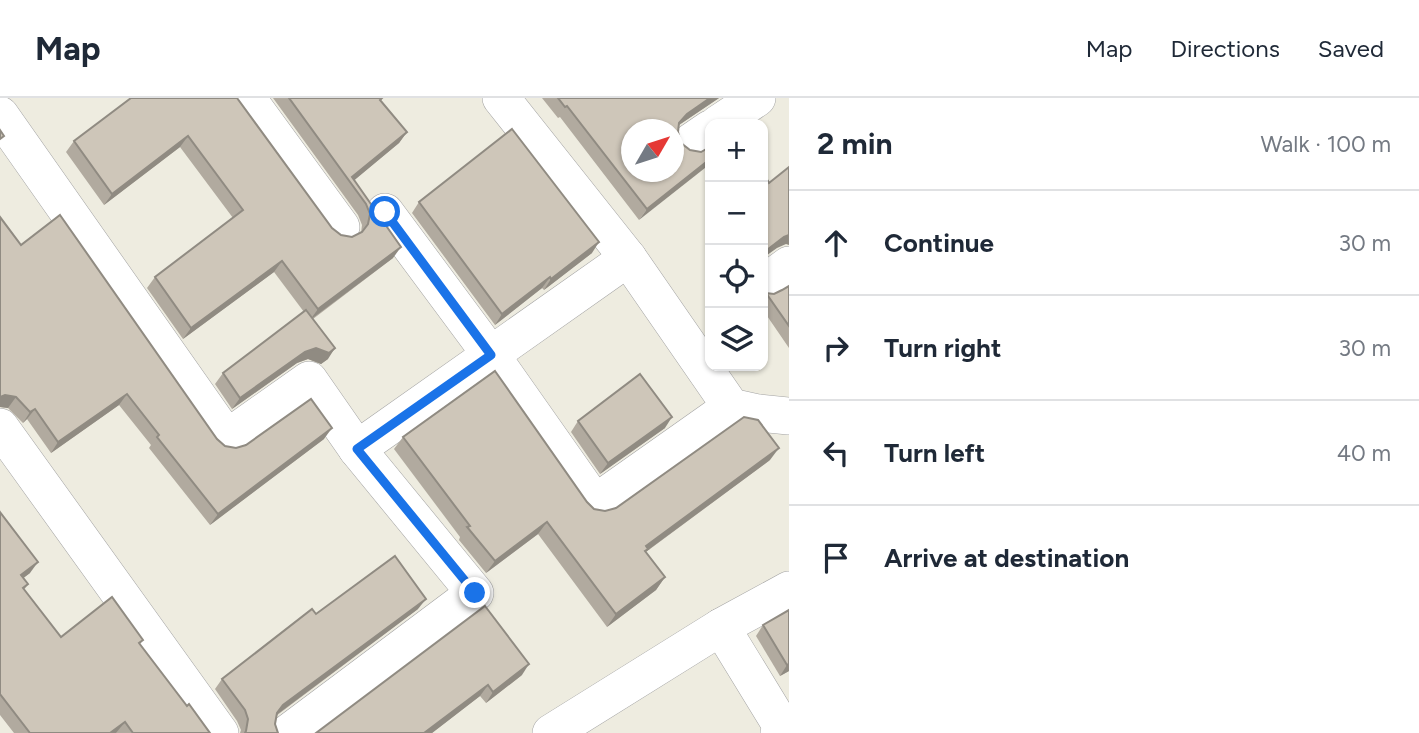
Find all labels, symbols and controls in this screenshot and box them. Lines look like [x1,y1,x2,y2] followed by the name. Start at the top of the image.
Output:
[35,29,101,68] text: Map
[1086,34,1132,63] text: Map
[1170,34,1280,63] text: Directions
[1318,34,1384,63] text: Saved
[621,119,684,182] north arrow
[705,119,768,371] map controls
[705,119,768,182] button: +
[817,125,893,162] text: 2 min
[1260,130,1391,158] text: Walk · 100 m
[705,182,768,245] button: −
[369,196,400,227] route start
[817,224,855,262] icon: ahead
[884,227,994,259] text: Continue
[1338,229,1391,257] text: 30 m
[705,245,768,308] button: locate
[705,308,768,371] button: layers
[817,329,855,367] icon: right
[884,332,1001,364] text: Turn right
[1338,334,1391,362] text: 30 m
[817,434,855,472] icon: left
[884,437,985,469] text: Turn left
[1337,439,1391,467] text: 40 m
[817,539,855,577] icon: arrive
[884,542,1129,574] text: Arrive at destination
[459,577,490,608] route end

